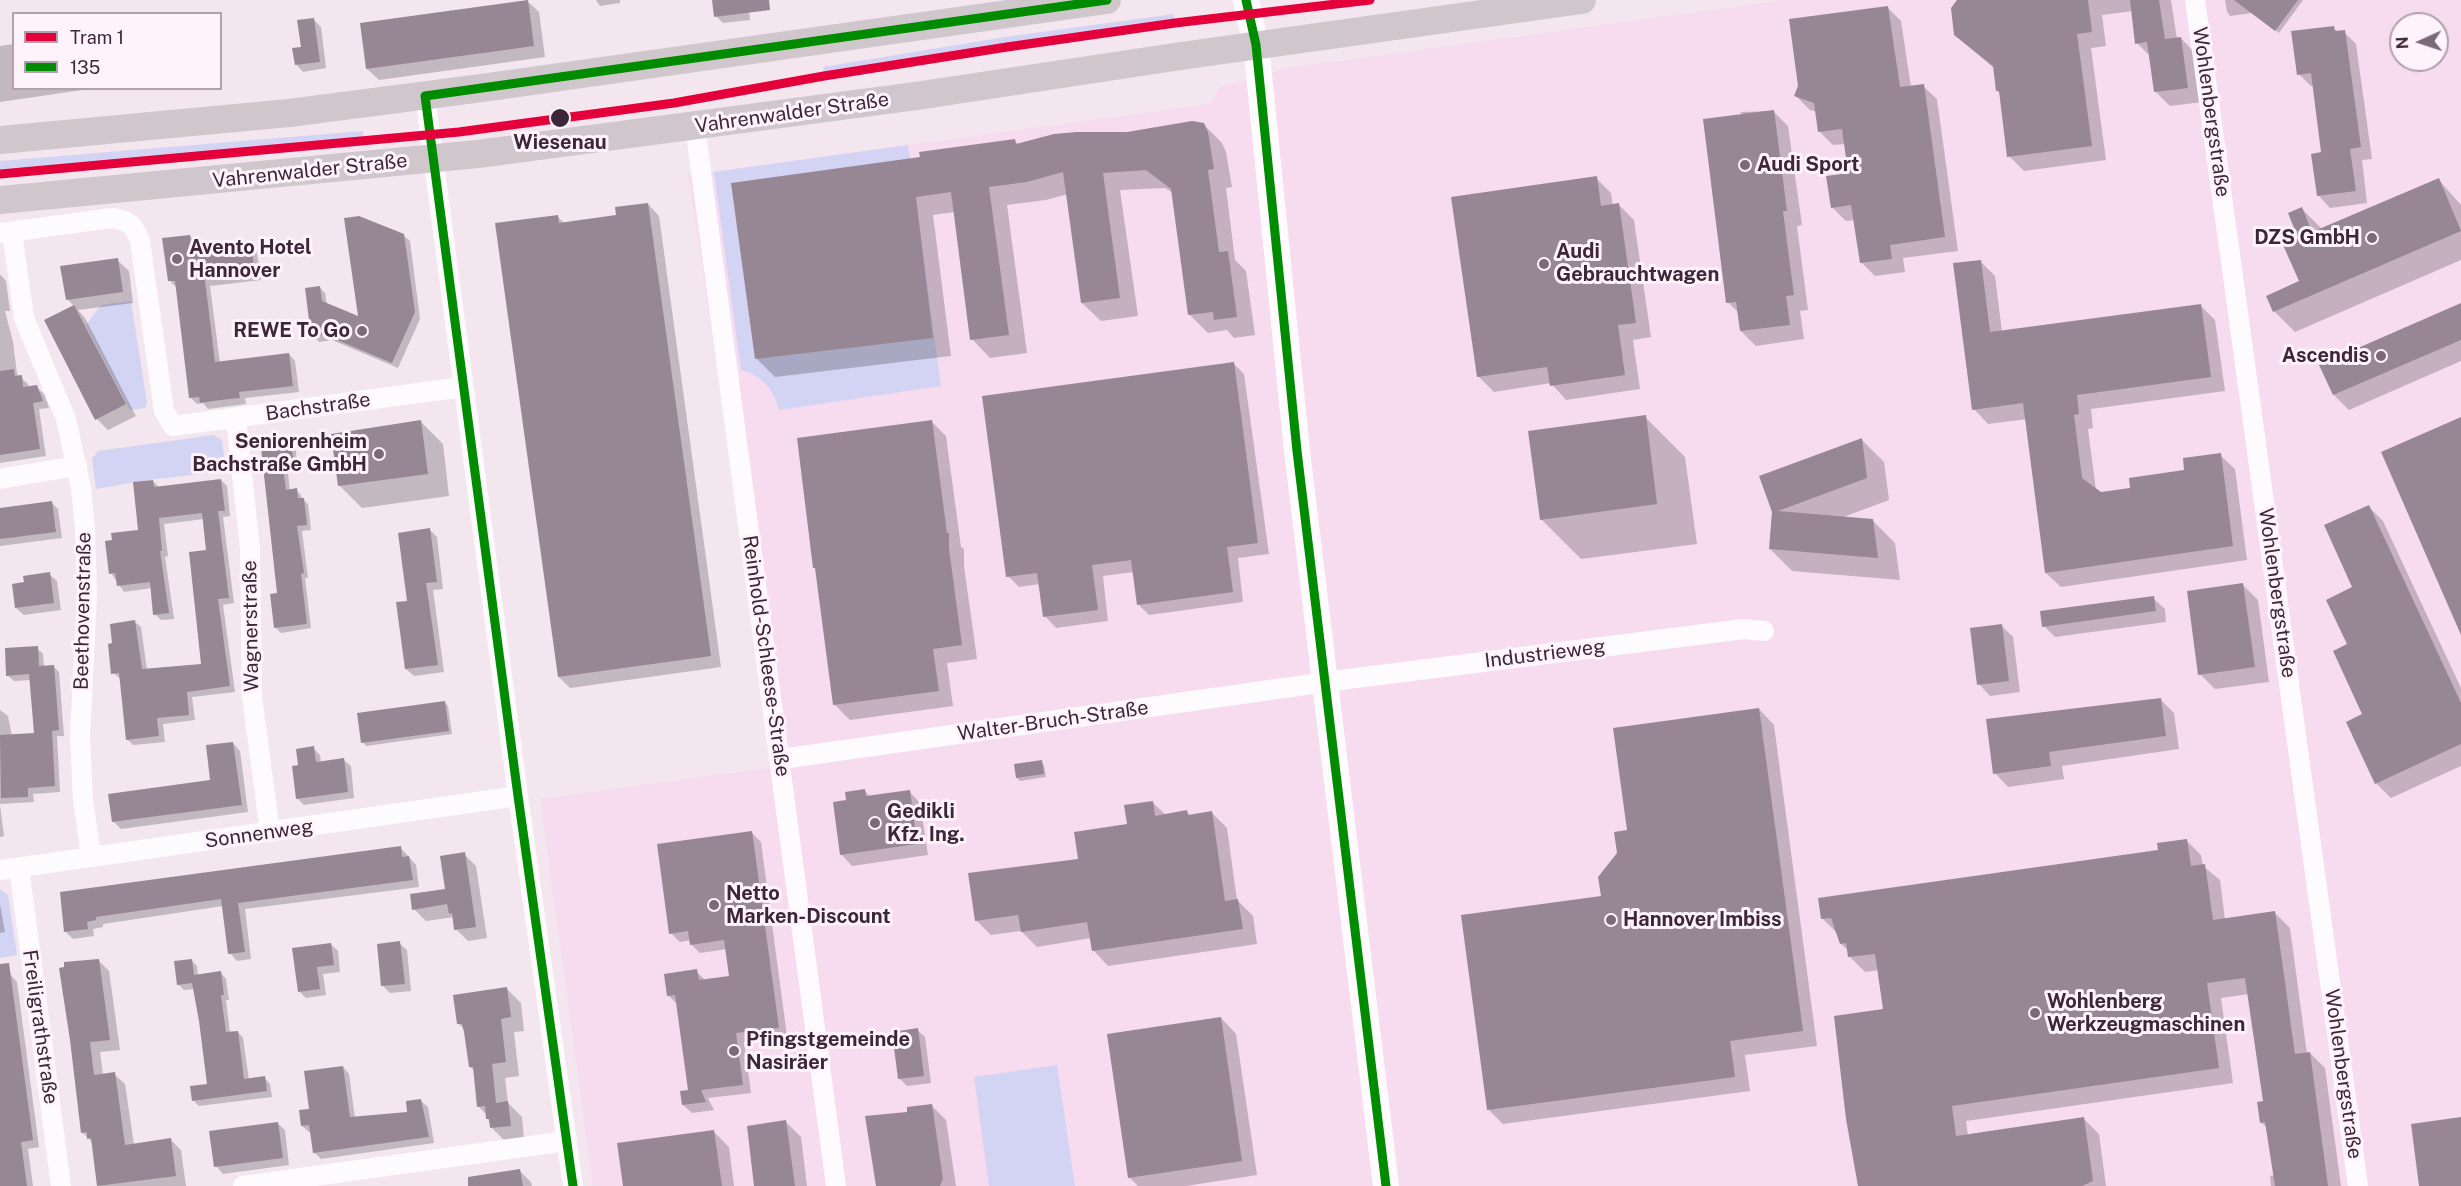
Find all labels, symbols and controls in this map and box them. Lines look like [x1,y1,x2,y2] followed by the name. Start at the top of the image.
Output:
[12,12,222,90] legend
[2389,12,2449,72] north arrow
[2187,25,2235,199] street label: Wohlenbergstraße
[70,27,124,48] text: Tram 1
[2393,36,2412,50] text: N
[70,57,100,78] text: 135
[693,87,891,139] street label: Vahrenwalder Straße
[549,107,571,129] marker: Wiesenau
[513,131,607,155] place label: Wiesenau
[211,149,409,193] street label: Vahrenwalder Straße
[1757,153,1859,177] place label: Audi Sport
[1738,158,1752,172] marker: Audi Sport
[2254,226,2360,250] place label: DZS GmbH
[2365,231,2379,245] marker: DZS GmbH
[189,236,312,283] place label: Avento Hotel Hannover
[1556,240,1719,287] place label: Audi Gebrauchtwagen
[170,252,184,266] marker: Avento Hotel Hannover
[1537,257,1551,271] marker: Audi Gebrauchtwagen
[233,319,350,343] place label: REWE To Go
[355,324,369,338] marker: REWE To Go
[2282,344,2369,368] place label: Ascendis
[2374,349,2388,363] marker: Ascendis
[264,388,372,426] street label: Bachstraße
[192,430,367,477] place label: Seniorenheim Bachstraße GmbH
[372,447,386,461] marker: Seniorenheim Bachstraße GmbH
[2253,506,2301,680] street label: Wohlenbergstraße
[70,532,96,690] street label: Beethovenstraße
[737,534,795,778] street label: Reinhold-Schleese-Straße
[238,560,264,692] street label: Wagnerstraße
[1483,635,1607,673] street label: Industrieweg
[956,696,1150,746] street label: Walter-Bruch-Straße
[887,800,965,847] place label: Gedikli Kfz. Ing.
[203,815,315,853] street label: Sonnenweg
[868,816,882,830] marker: Gedikli Kfz. Ing.
[726,882,891,929] place label: Netto Marken-Discount
[707,898,721,912] marker: Netto Marken-Discount
[1623,908,1782,932] place label: Hannover Imbiss
[1604,913,1618,927] marker: Hannover Imbiss
[17,948,63,1106] street label: Freiligrathstraße
[2319,987,2367,1161] street label: Wohlenbergstraße
[2047,990,2245,1037] place label: Wohlenberg Werkzeugmaschinen
[2028,1006,2042,1020] marker: Wohlenberg Werkzeugmaschinen
[746,1028,910,1075] place label: Pfingstgemeinde Nasiräer
[727,1044,741,1058] marker: Pfingstgemeinde Nasiräer

